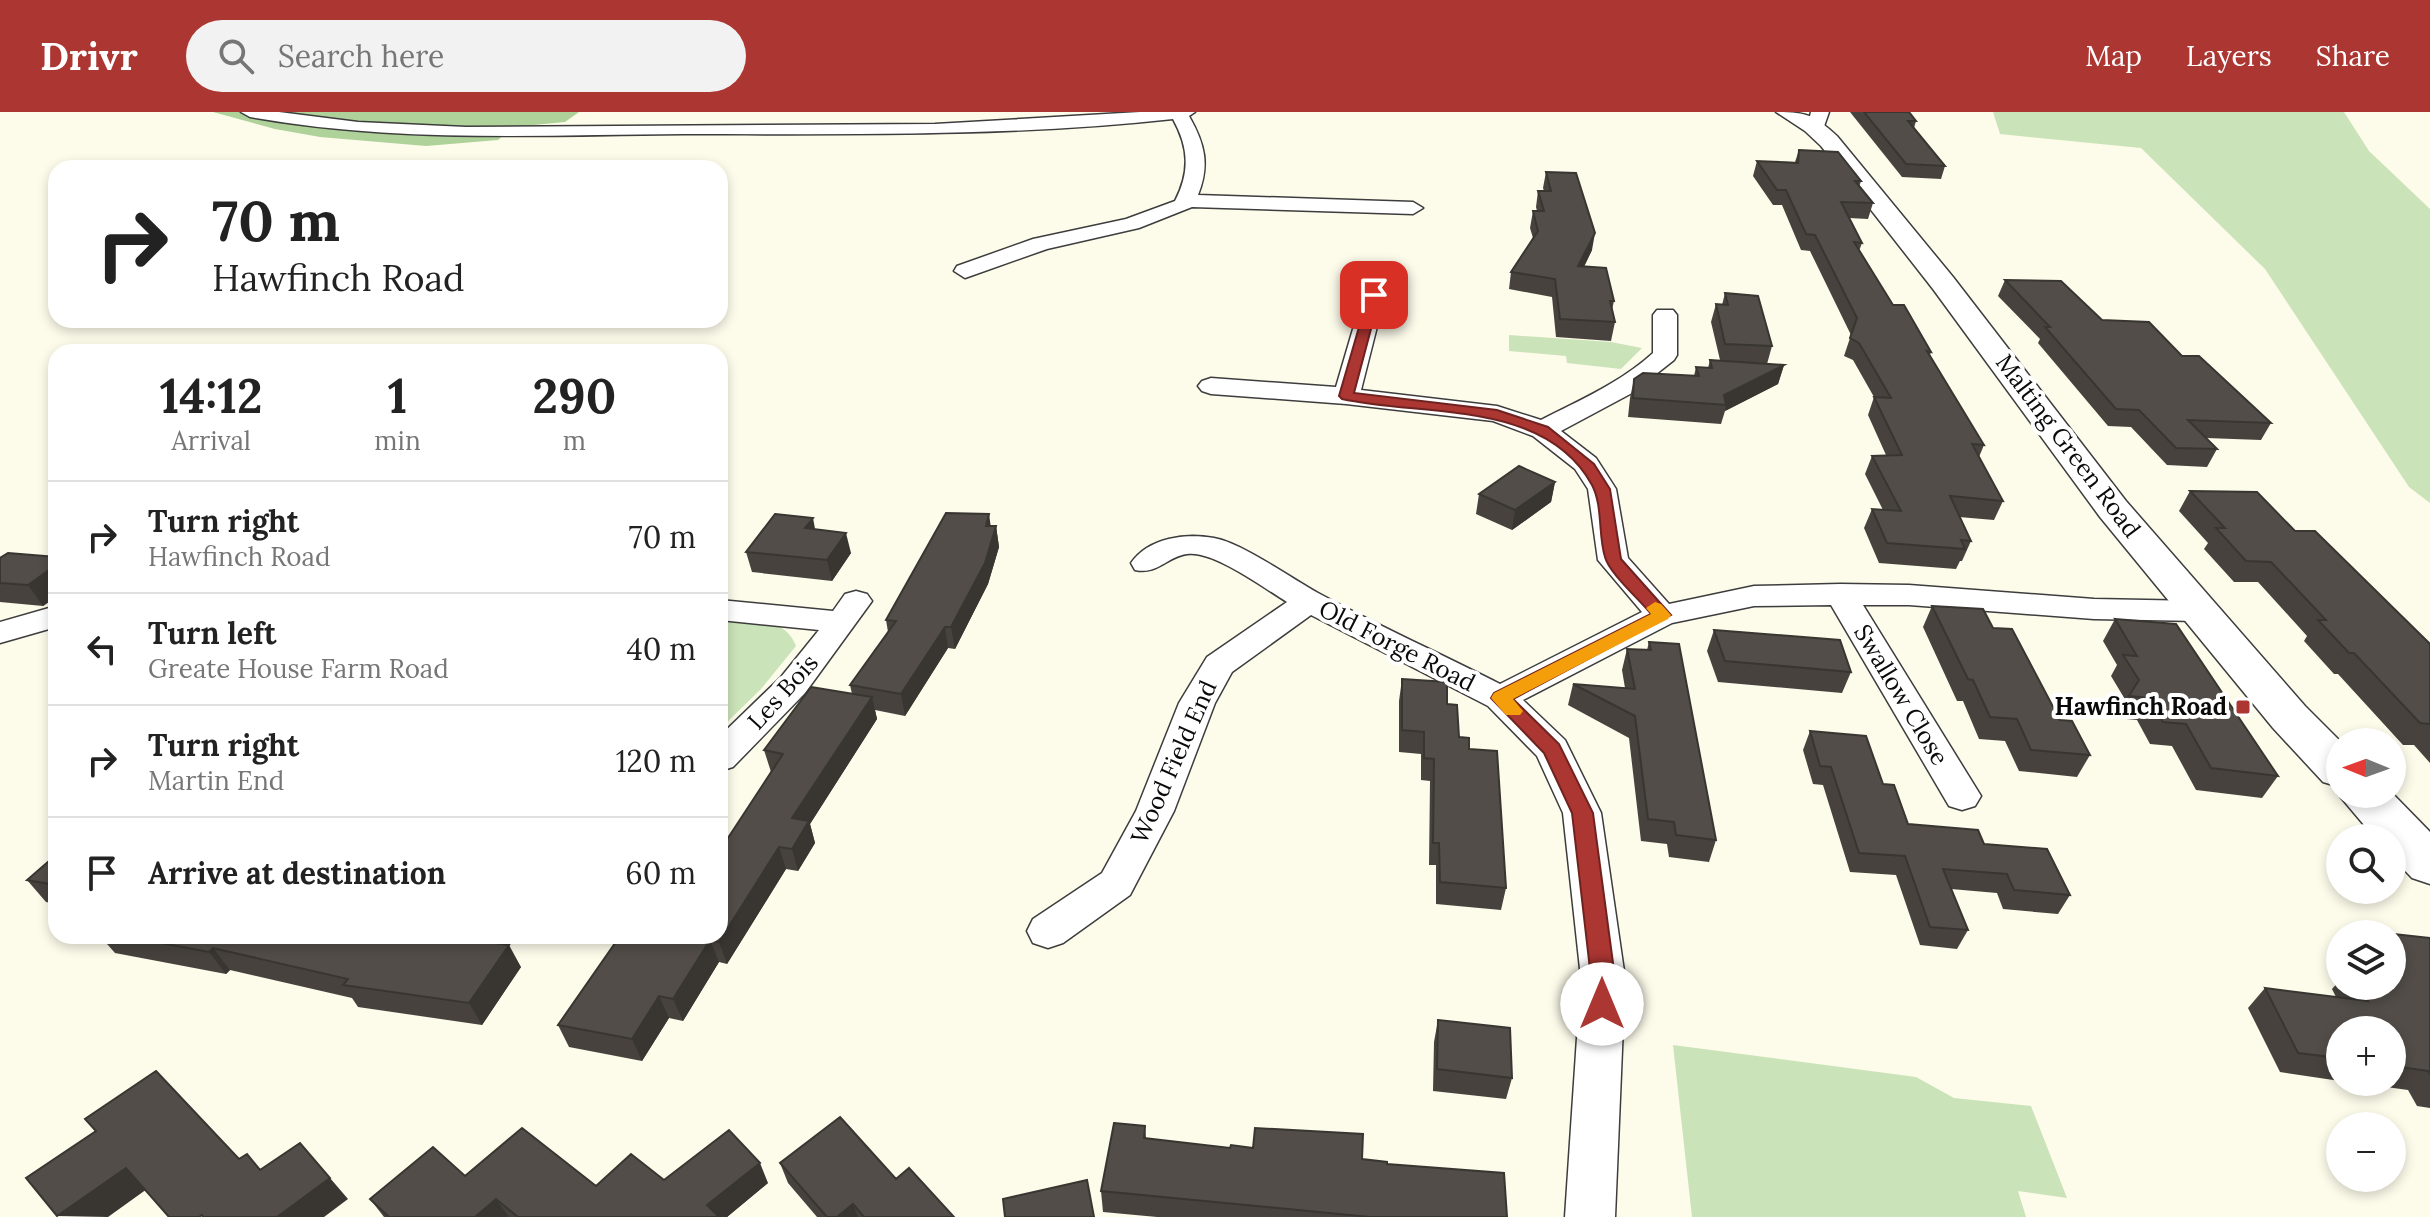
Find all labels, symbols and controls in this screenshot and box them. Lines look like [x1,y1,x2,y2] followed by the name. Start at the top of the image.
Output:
[186,20,746,92] search box
[40,32,138,80] text: Drivr
[214,34,258,78] icon: search
[278,37,444,75] text: Search here
[2085,38,2142,74] text: Map
[2186,38,2272,74] text: Layers
[2316,38,2390,74] text: Share
[212,185,340,256] text: 70 m
[80,192,184,296] icon: right
[212,255,465,301] text: Hawfinch Road
[1340,261,1408,329] pin
[1352,273,1396,317] icon: arrive
[1989,348,2148,544] street label: Malting Green Road
[160,365,263,426] text: 14:12
[388,365,407,426] text: 1
[532,365,616,426] text: 290
[171,424,251,457] text: Arrival
[374,424,421,457] text: min
[563,424,586,457] text: m
[148,502,299,540] text: Turn right
[80,515,124,559] icon: right
[629,518,696,556] text: 70 m
[148,540,330,573] text: Hawfinch Road
[1314,593,1481,698] street label: Old Forge Road
[148,614,276,652] text: Turn left
[1847,619,1956,771] street label: Swallow Close
[80,627,124,671] icon: left
[626,630,696,668] text: 40 m
[741,647,825,736] street label: Les Bois
[148,652,449,685] text: Greate House Farm Road
[1124,675,1223,848] street label: Wood Field End
[2055,691,2227,722] place label: Hawfinch Road
[2234,698,2252,716] marker: Hawfinch Road
[148,726,299,764] text: Turn right
[2326,728,2406,808] north arrow
[2326,728,2406,1192] map controls
[80,739,124,783] icon: right
[616,742,696,780] text: 120 m
[148,764,284,797] text: Martin End
[2326,824,2406,904] button: search
[80,851,124,895] icon: arrive
[148,854,446,892] text: Arrive at destination
[625,854,696,892] text: 60 m
[2326,920,2406,1000] button: layers
[1560,962,1644,1046] position arrow
[2326,1016,2406,1096] button: +
[2326,1112,2406,1192] button: −

